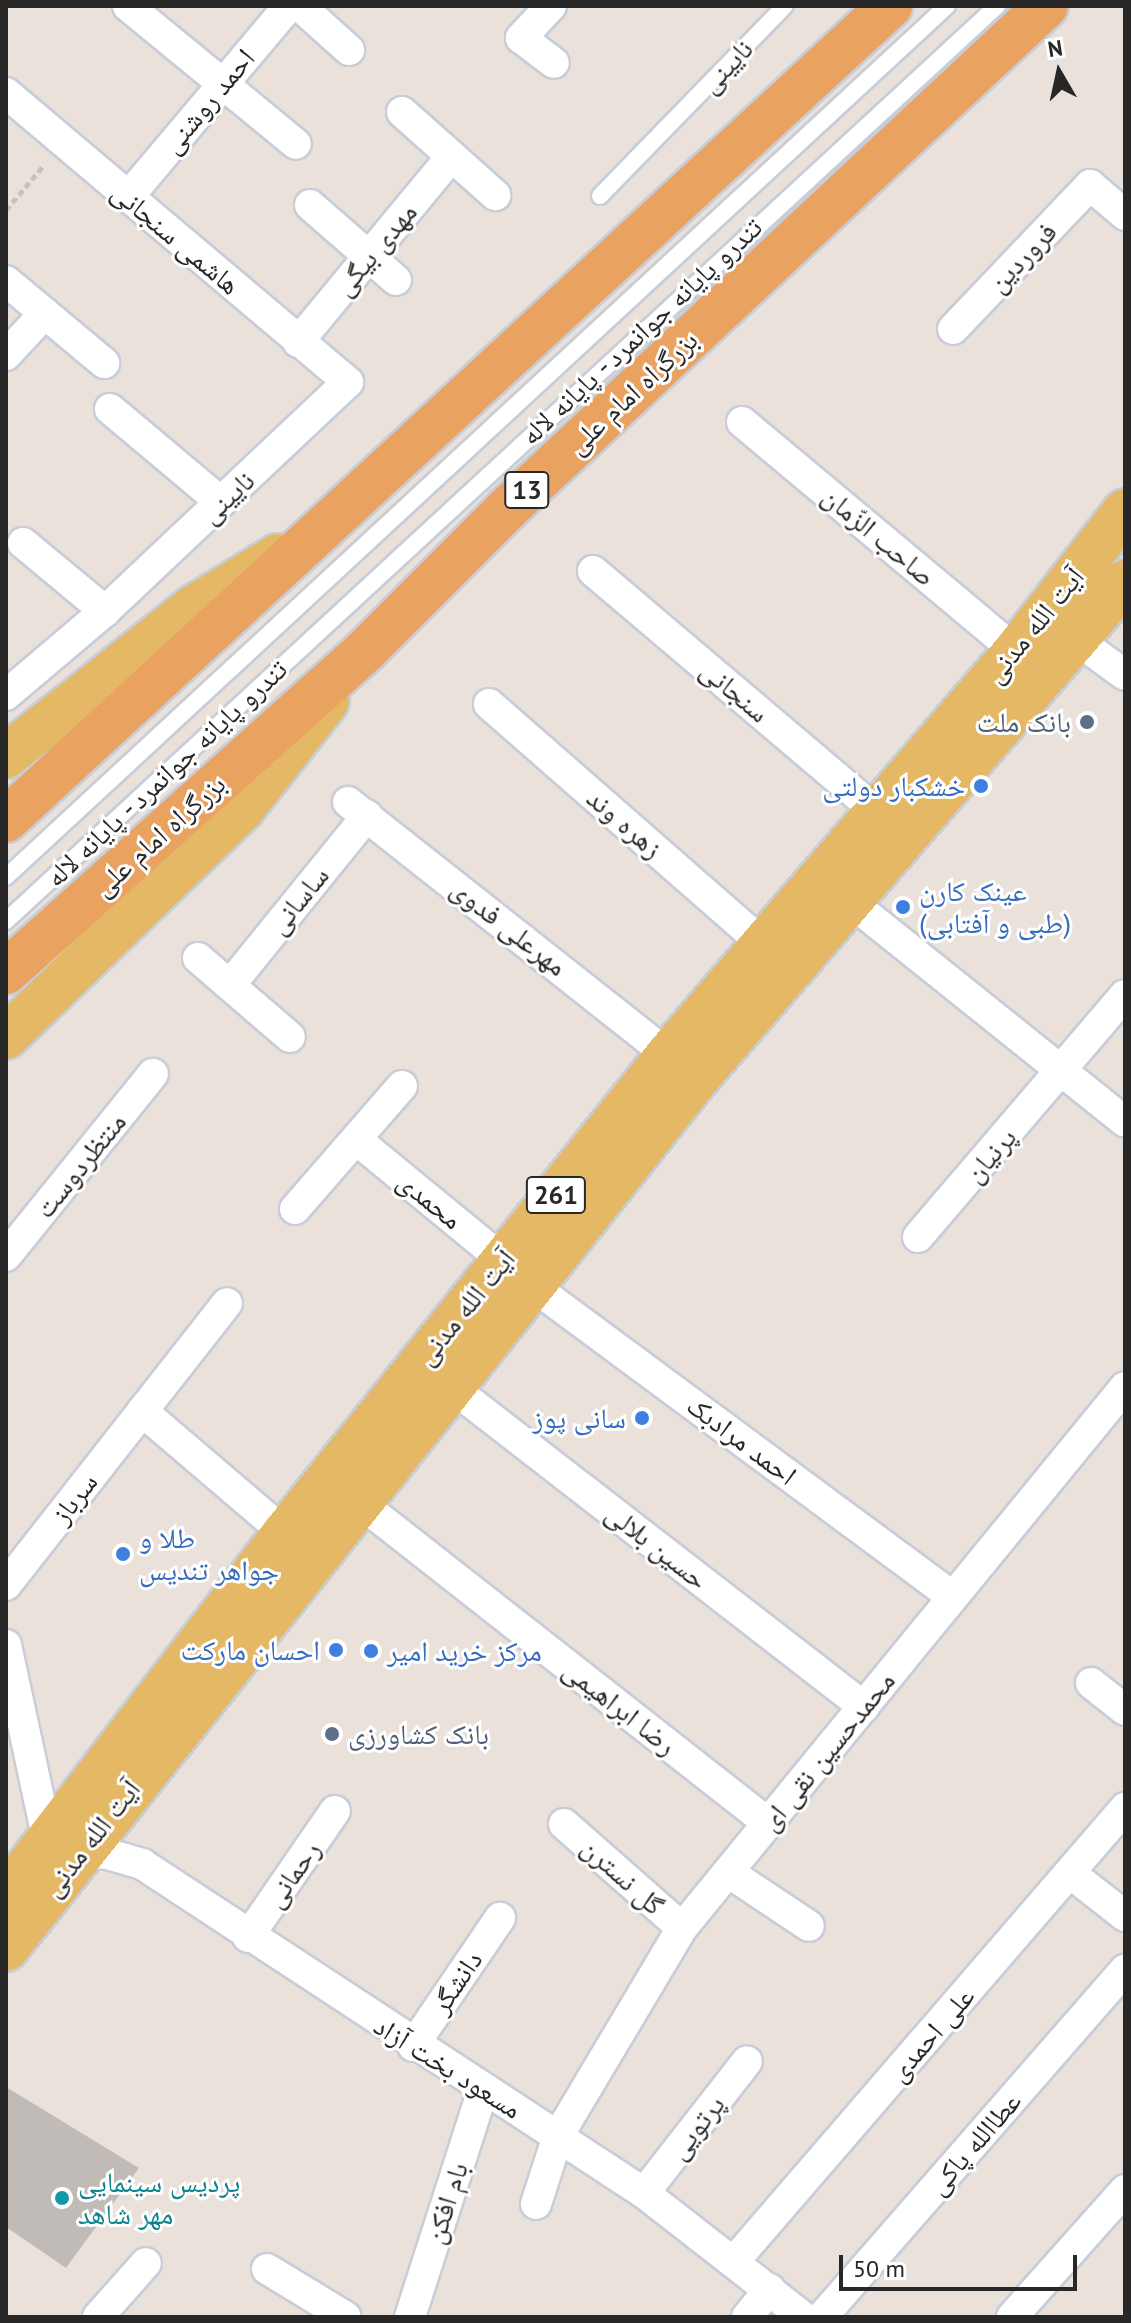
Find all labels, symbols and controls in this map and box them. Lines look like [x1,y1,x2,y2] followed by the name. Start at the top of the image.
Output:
[692,32,760,100] street label: نایینی
[1019,32,1099,112] north arrow
[1046,33,1065,63] text: N
[154,42,262,160] street label: احمد روشنی
[105,175,247,301] street label: هاشمی سنجانی
[326,196,424,302] street label: مهدی بیگی
[512,209,770,453] street label: تندرو پایانه جوانمرد - پایانه لاله
[981,215,1063,299] street label: فروردین
[560,323,704,461] street label: بزرگراه امام علی
[193,464,261,530] street label: نایینی
[503,468,551,512] road number: 13
[816,479,942,593] street label: صاحب الزّمان
[977,560,1091,690] street label: آیت الله مدنی
[37,651,295,895] street label: تندرو پایانه جوانمرد - پایانه لاله
[694,653,776,729] street label: سنجانی
[977,705,1071,739] place label: بانک ملت
[1078,713,1096,731] marker: بانک ملت
[86,767,232,903] street label: بزرگراه امام علی
[822,769,965,803] place label: خشکبار دولتی
[972,777,990,795] marker: خشکبار دولتی
[580,781,670,865] street label: زهره وند
[260,859,336,941] street label: ساسانی
[444,871,574,983] street label: مهرعلی فدوی
[919,874,1071,940] place label: عینک کارن (طبی و آفتابی)
[894,898,912,916] marker: عینک کارن (طبی و آفتابی)
[27,1105,133,1225] street label: منتظردوست
[957,1121,1023,1189] street label: پرنیان
[391,1164,469,1236] street label: محمدی
[524,1173,588,1217] road number: 261
[408,1242,522,1372] street label: آیت الله مدنی
[681,1388,803,1492] street label: احمد مرادبک
[533,1401,626,1435] place label: سانی پوز
[633,1409,651,1427] marker: سانی پوز
[44,1466,104,1530] street label: سرباز
[599,1496,715,1596] street label: حسین بلالی
[139,1521,279,1587] place label: طلا و جواهر تندیس
[114,1545,132,1563] marker: طلا و جواهر تندیس
[181,1633,320,1667] place label: احسان مارکت
[387,1634,542,1668] place label: مرکز خرید امیر
[327,1641,345,1659] marker: احسان مارکت
[362,1642,380,1660] marker: مرکز خرید امیر
[557,1652,683,1762] street label: رضا ابراهیمی
[752,1664,902,1838] street label: محمدحسین نقی ای
[348,1717,489,1751] place label: بانک کشاورزی
[323,1725,341,1743] marker: بانک کشاورزی
[35,1773,147,1903] street label: آیت الله مدنی
[575,1830,671,1922] street label: گل نسترن
[257,1834,327,1914] street label: رحمانی
[423,1944,489,2020] street label: دانشگر
[881,1980,981,2088] street label: علی احمدی
[368,2008,528,2126] street label: مسعود بخت آزاد
[920,2084,1028,2202] street label: عطاالله پاکی
[660,2088,732,2166] street label: پرتویی
[417,2158,475,2248] street label: بام افکن
[78,2165,240,2231] place label: پردیس سینمایی مهر شاهد
[53,2189,71,2207] marker: پردیس سینمایی مهر شاهد
[843,2239,1081,2289] scale bar
[853,2253,905,2284] text: 50 m

